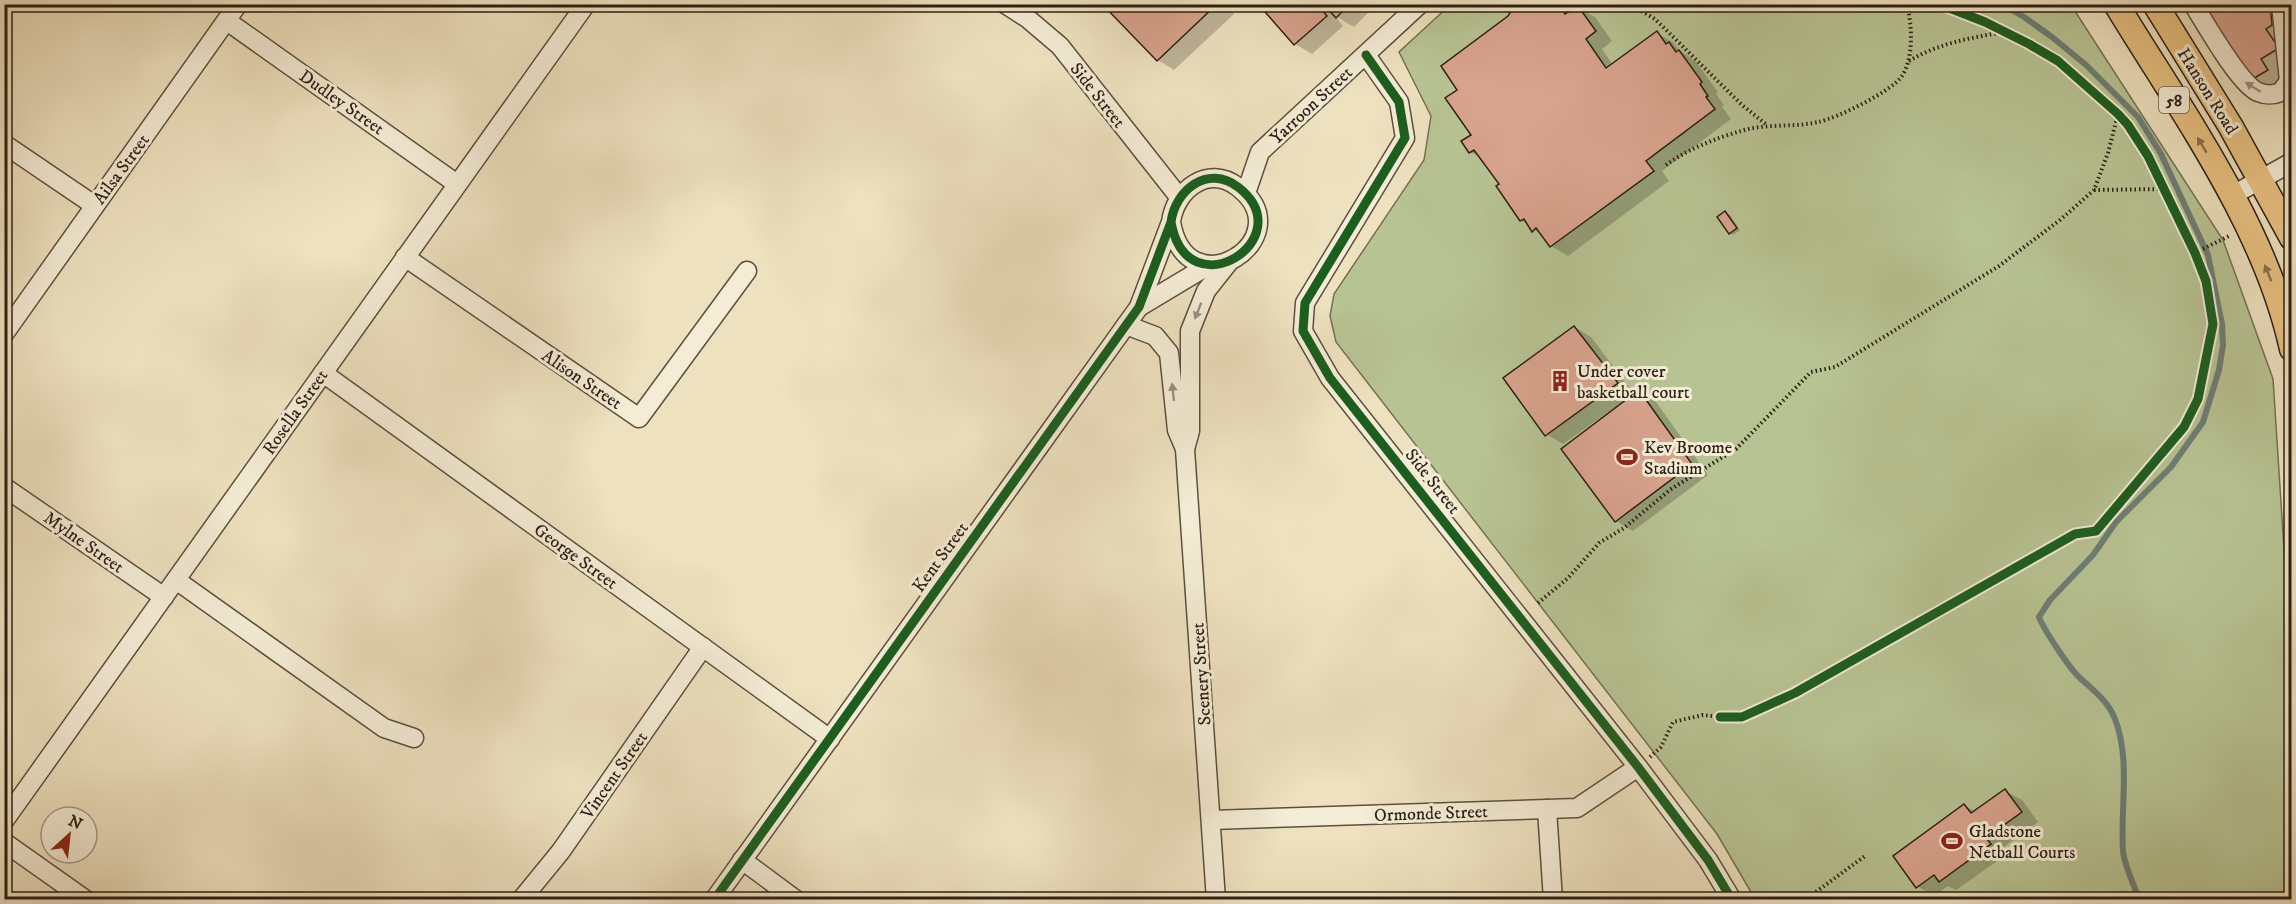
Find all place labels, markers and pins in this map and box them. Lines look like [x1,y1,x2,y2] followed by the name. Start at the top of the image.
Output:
[1577,361,1690,404] place label: Under cover basketball court
[1548,369,1572,393] building icon: Under cover basketball court
[1644,437,1732,480] place label: Kev Broome Stadium
[1615,445,1639,469] sports icon: Kev Broome Stadium
[1969,821,2075,864] place label: Gladstone Netball Courts
[1940,829,1964,853] sports icon: Gladstone Netball Courts

